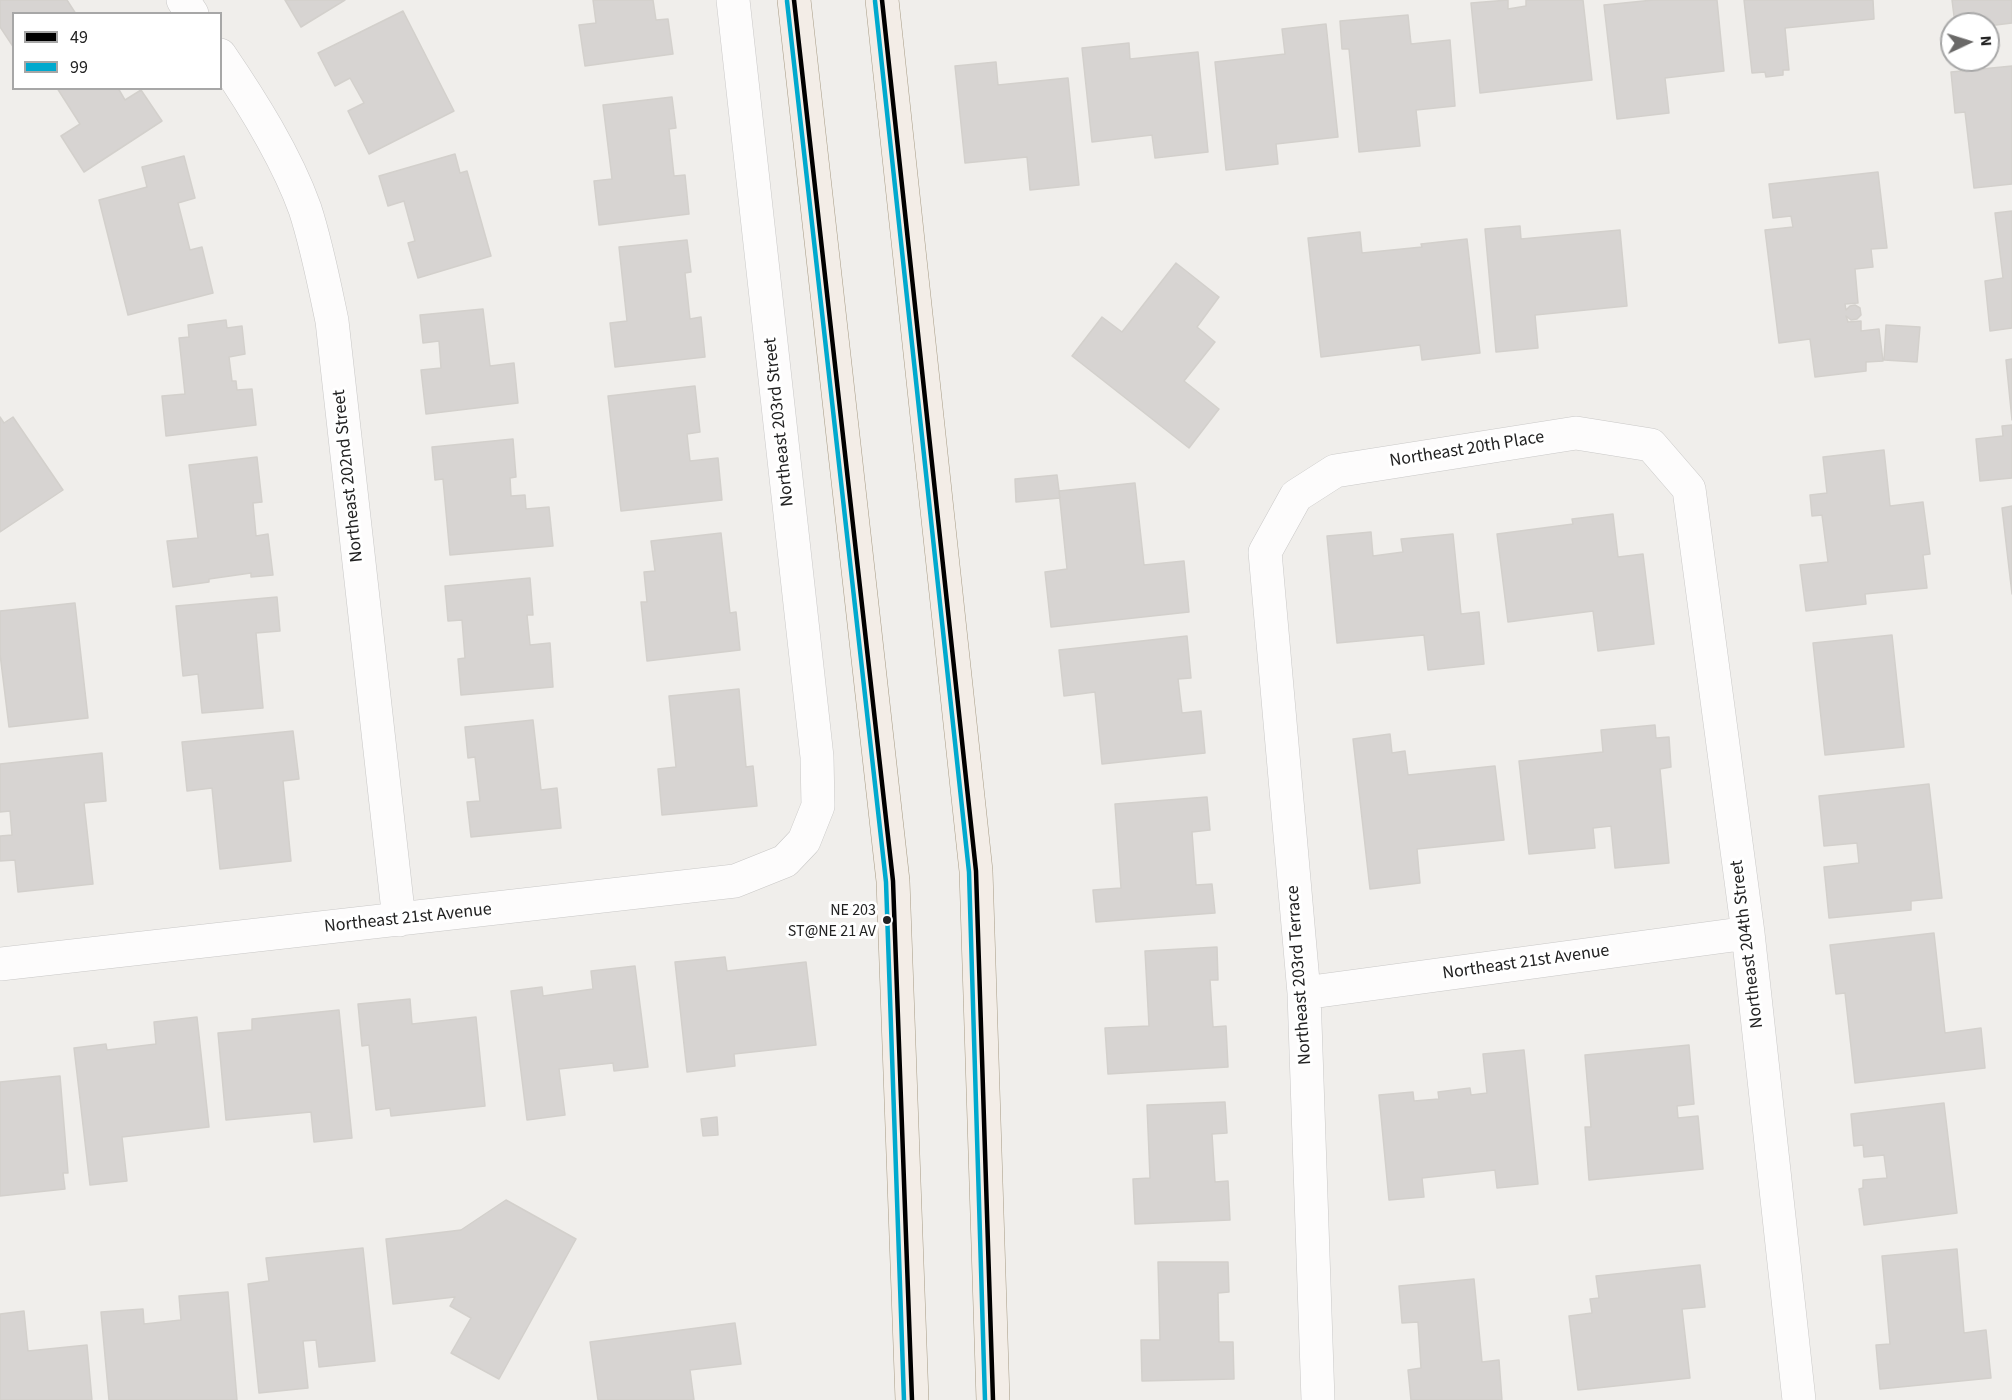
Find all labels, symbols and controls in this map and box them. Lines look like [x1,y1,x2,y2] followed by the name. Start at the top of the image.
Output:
[12,12,222,90] legend
[1940,12,2000,72] north arrow
[70,25,88,50] text: 49
[1975,35,1997,47] text: N
[70,55,88,80] text: 99
[760,336,800,508] street label: Northeast 203rd Street
[329,389,369,563] street label: Northeast 202nd Street
[1388,427,1546,473] street label: Northeast 20th Place
[1727,859,1769,1029] street label: Northeast 204th Street
[1283,885,1317,1065] street label: Northeast 203rd Terrace
[323,899,493,939] street label: Northeast 21st Avenue
[788,901,876,939] place label: NE 203 ST@NE 21 AV
[881,914,893,926] marker: NE 203 ST@NE 21 AV
[1441,941,1611,985] street label: Northeast 21st Avenue

